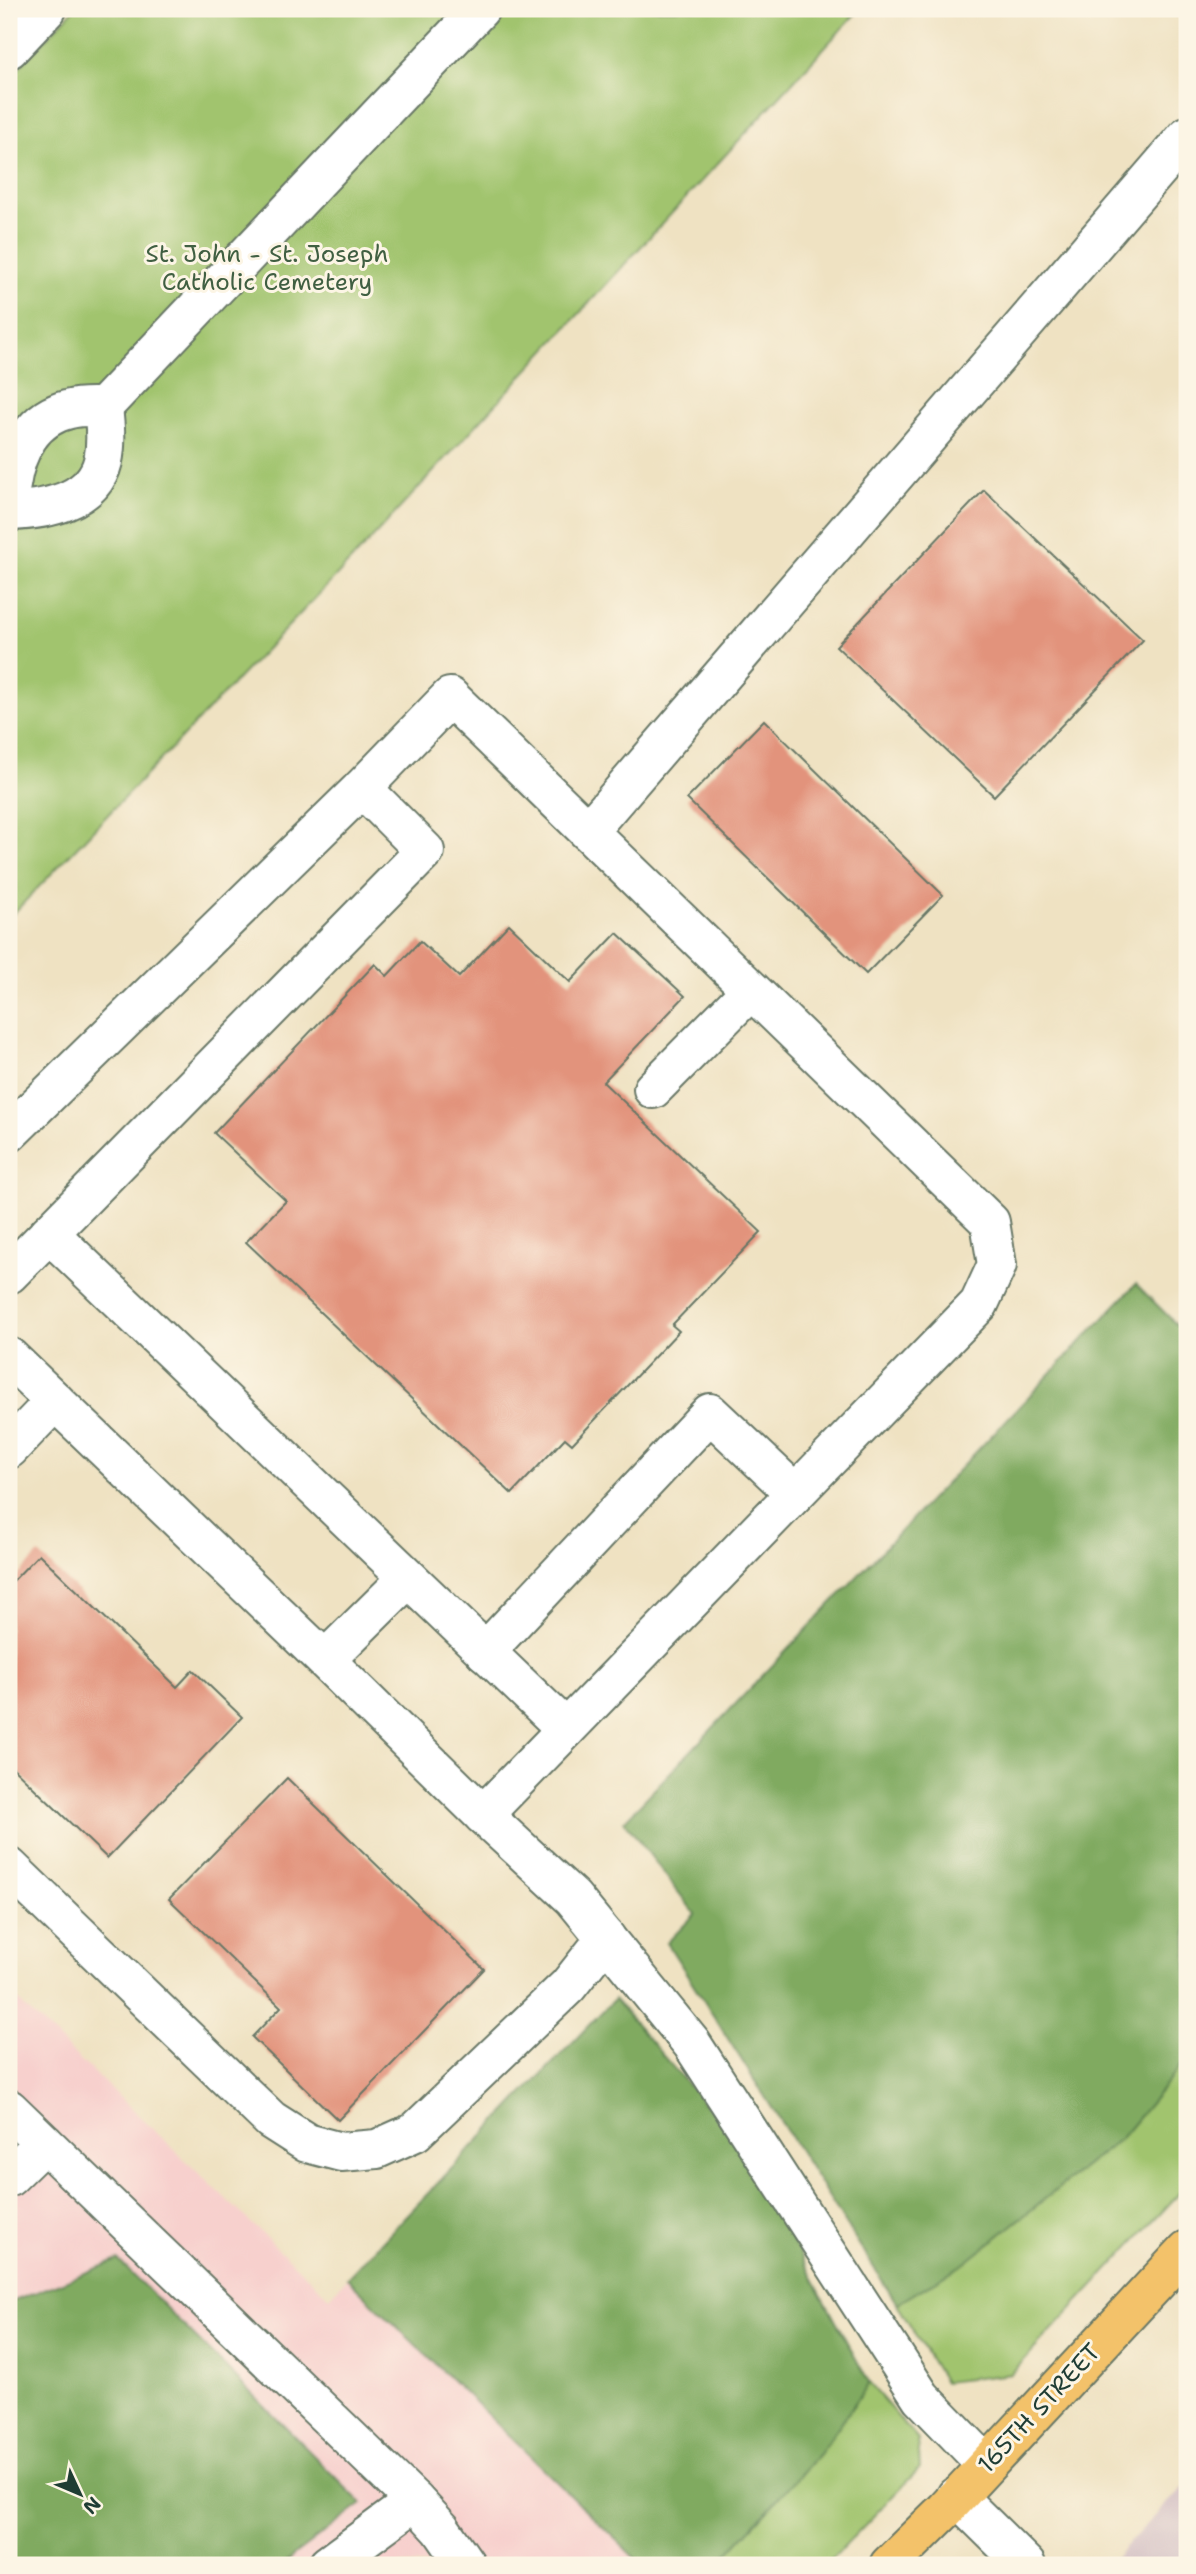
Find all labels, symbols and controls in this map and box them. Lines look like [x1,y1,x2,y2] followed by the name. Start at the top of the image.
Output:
[146,238,388,298] park label: St. John - St. Joseph Catholic Cemetery
[970,2336,1108,2480] street label: 165TH STREET
[46,2458,116,2528] north arrow
[78,2491,106,2520] text: N

